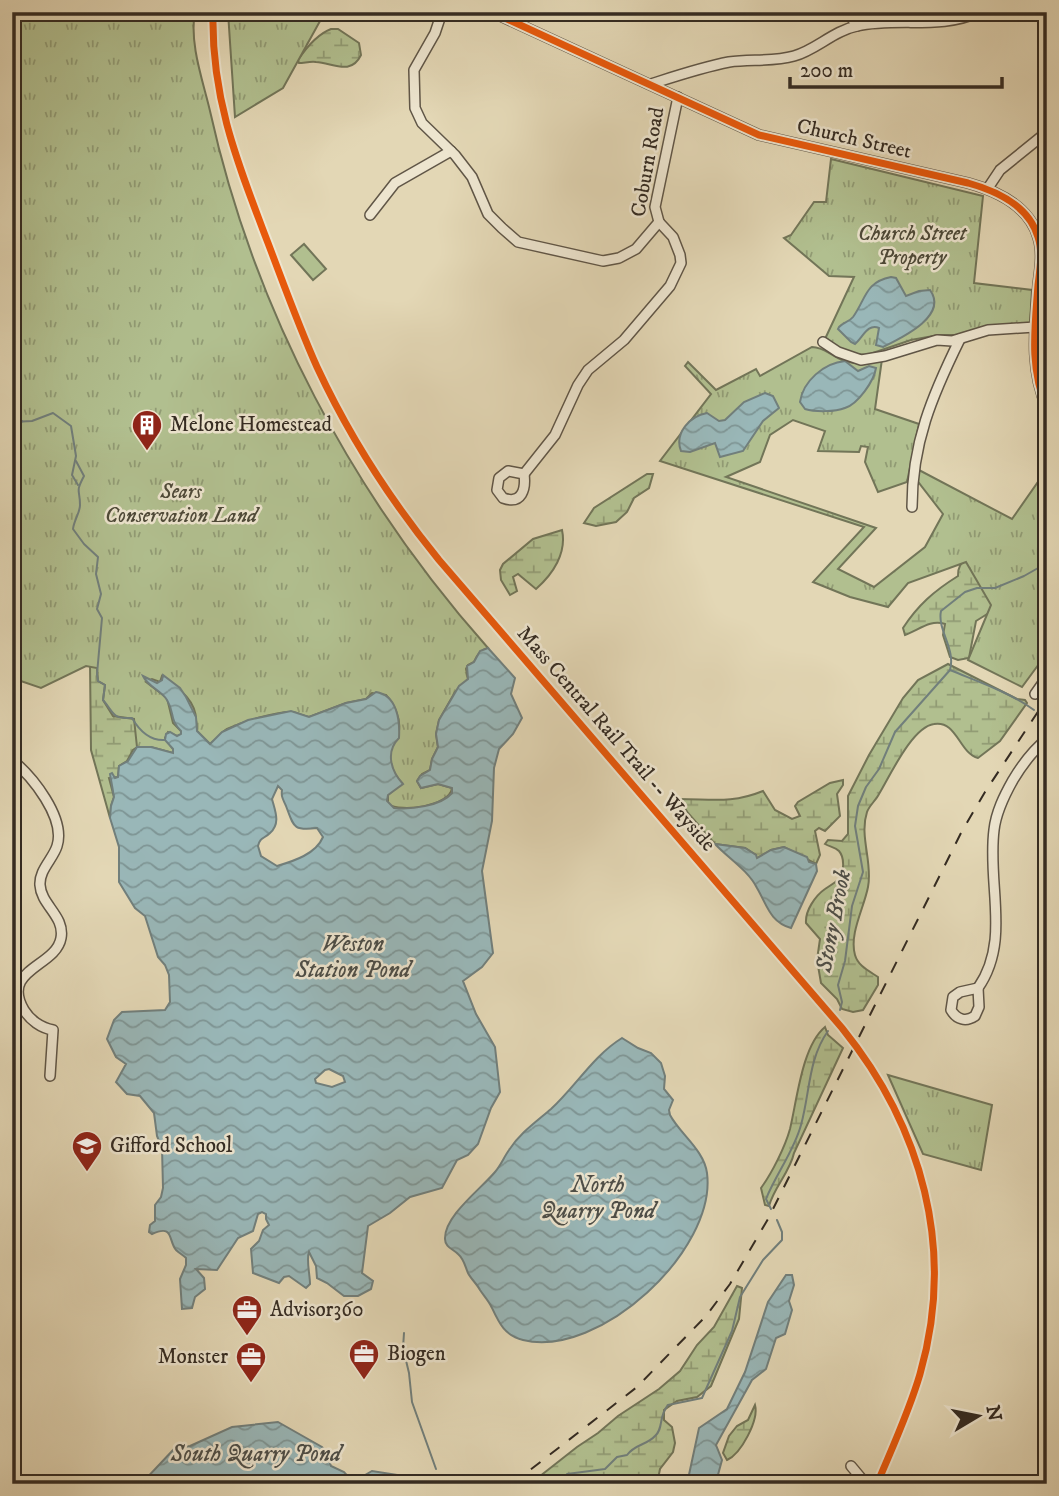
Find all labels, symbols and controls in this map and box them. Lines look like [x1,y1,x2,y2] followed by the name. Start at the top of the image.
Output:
[790,46,1001,90] scale bar
[800,58,853,84] text: 200 m
[626,105,671,219] street label: Coburn Road
[794,113,914,165] street label: Church Street
[858,221,968,271] park label: Church Street Property
[130,408,164,452] building icon: Melone Homestead
[170,412,332,438] place label: Melone Homestead
[105,479,260,529] park label: Sears Conservation Land
[511,621,721,857] street label: Mass Central Rail Trail -- Wayside
[810,867,858,976] water label: Stony Brook
[295,930,414,985] water label: Weston Station Pond
[70,1129,104,1173] school or university icon: Gifford School
[110,1133,233,1159] place label: Gifford School
[540,1171,659,1226] water label: North Quarry Pond
[230,1293,264,1337] office icon: Advisor360
[270,1297,363,1323] place label: Advisor360
[347,1337,381,1381] office icon: Biogen
[234,1340,268,1384] office icon: Monster
[387,1341,446,1367] place label: Biogen
[158,1344,228,1370] place label: Monster
[944,1380,1014,1450] north arrow
[981,1404,1006,1423] text: N
[170,1440,344,1469] water label: South Quarry Pond

